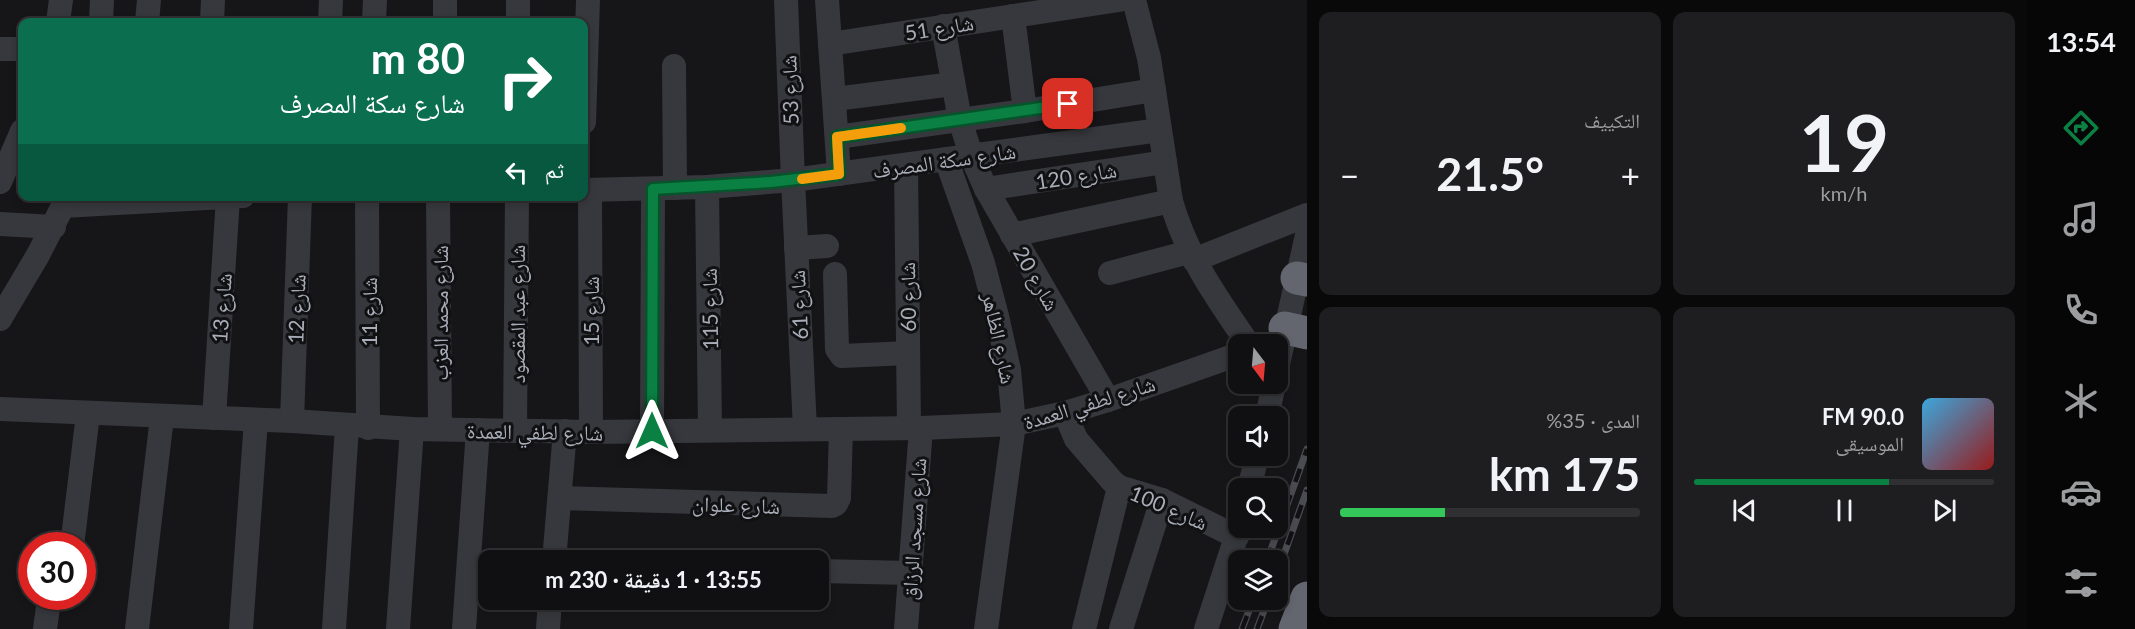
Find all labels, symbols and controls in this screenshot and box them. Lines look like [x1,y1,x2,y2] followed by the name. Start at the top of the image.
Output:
[903,9,976,47] street label: شارع 51
[2046,25,2116,58] text: 13:54
[371,33,465,83] text: 80 m
[486,42,564,120] icon: right
[775,55,805,125] street label: شارع 53
[1042,78,1093,129] pin
[279,86,465,119] text: شارع سكة المصرف
[1051,87,1084,120] icon: arrive
[1799,95,1889,189] text: 19
[2060,107,2102,149] icon: directions
[1584,108,1640,132] text: التكييف
[871,138,1018,184] street label: شارع سكة المصرف
[1436,147,1544,201] text: 21.5°
[1340,155,1359,195] text: −
[1621,155,1640,195] text: +
[500,156,533,189] icon: left
[545,156,564,183] text: ثم
[1034,156,1119,196] street label: شارع 120
[1821,181,1867,205] text: km/h
[2060,198,2102,240] icon: music
[1007,242,1065,315] street label: شارع 20
[427,245,454,381] street label: شارع محمد العزب
[504,245,531,383] street label: شارع عبد المقصود
[894,262,922,332] street label: شارع 60
[696,268,724,350] street label: شارع 115
[784,269,814,340] street label: شارع 61
[206,272,238,344] street label: شارع 13
[282,274,312,344] street label: شارع 12
[578,276,605,346] street label: شارع 15
[356,277,383,347] street label: شارع 11
[976,289,1022,386] street label: شارع الظاهر
[2060,289,2102,331] icon: phone
[1228,334,1288,394] north arrow
[1228,334,1288,610] map controls
[1020,370,1159,439] street label: شارع لطفي العمدة
[2060,380,2102,422] icon: climate
[620,399,684,463] position arrow
[1822,403,1904,430] text: 90.0 FM
[1228,406,1288,466] button: sound
[1546,408,1640,432] text: المدى · 35%
[467,417,603,450] street label: شارع لطفي العمدة
[1836,431,1904,455] text: الموسيقى
[1489,447,1640,501] text: 175 km
[896,457,932,601] street label: شارع مسجد الرزاق
[2060,471,2102,513] icon: car
[1228,478,1288,538] button: search
[1126,480,1212,536] street label: شارع 100
[691,490,781,520] street label: شارع علوان
[1728,494,1761,527] icon: previous
[1828,494,1861,527] icon: pause
[1928,494,1961,527] icon: next
[18,532,96,610] speed limit sign: 30
[1228,550,1288,610] button: layers
[2060,562,2102,604] icon: filters
[545,566,762,593] text: 13:55 · 1 دقيقة · 230 m

